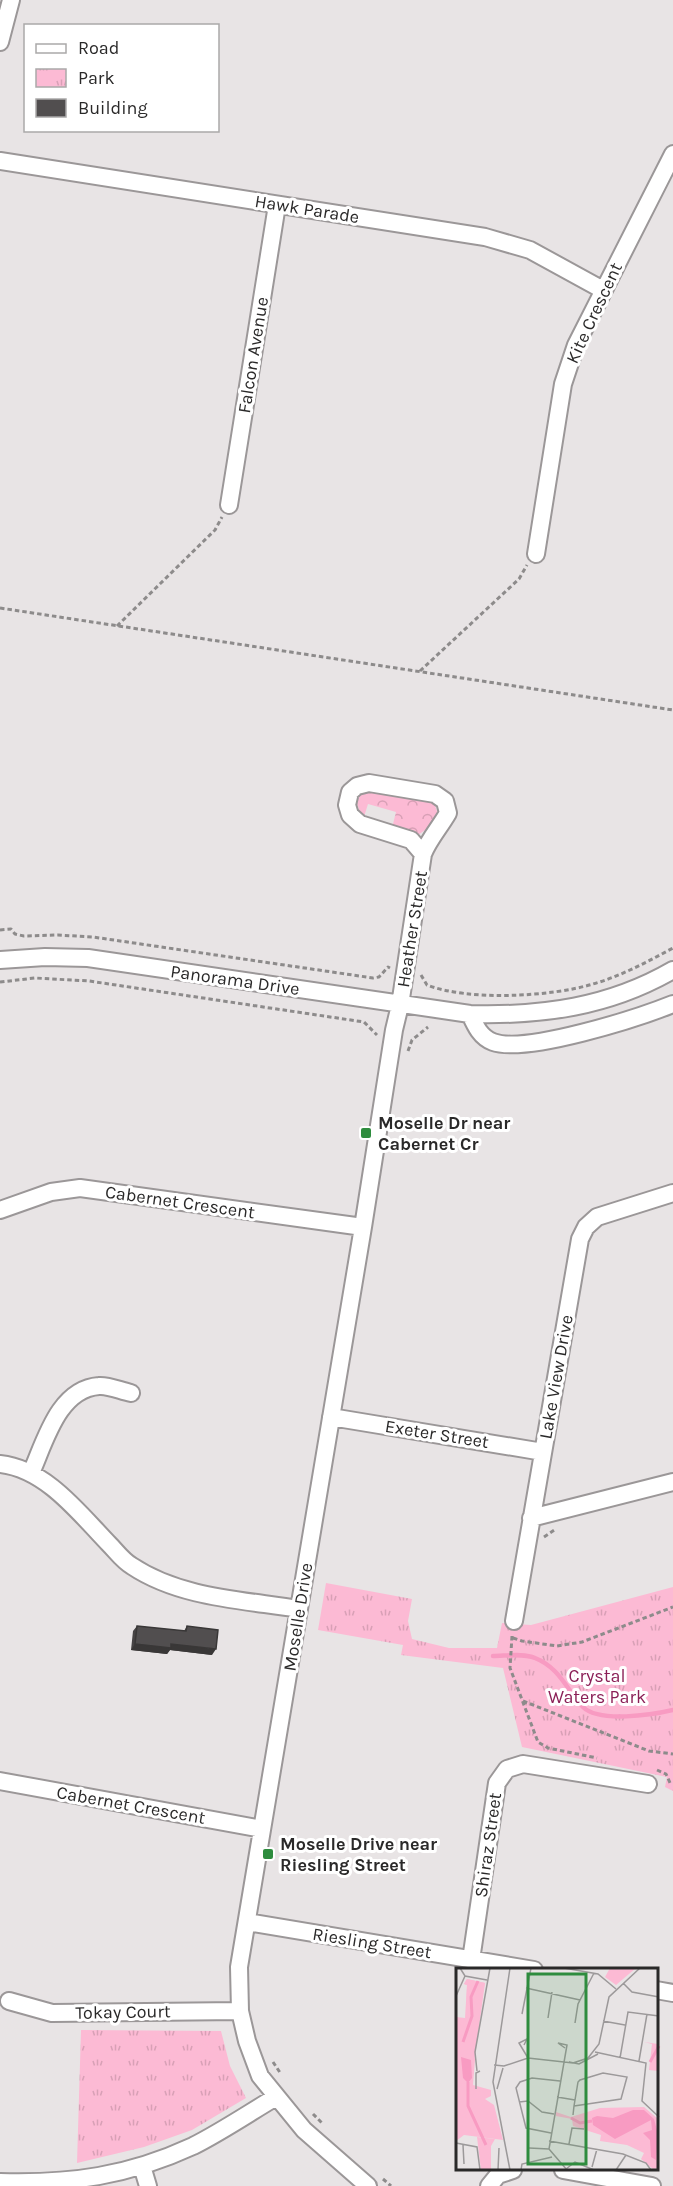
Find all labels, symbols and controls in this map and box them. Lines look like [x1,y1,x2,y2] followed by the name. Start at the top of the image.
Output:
[24,24,219,132] legend
[78,37,119,59] text: Road
[78,67,115,89] text: Park
[78,97,148,119] text: Building
[253,190,361,228] street label: Hawk Parade
[561,259,627,367] street label: Kite Crescent
[233,295,273,415] street label: Falcon Avenue
[392,869,432,989] street label: Heather Street
[169,960,301,1000] street label: Panorama Drive
[378,1112,510,1155] place label: Moselle Dr near Cabernet Cr
[359,1126,373,1140] marker: Moselle Dr near Cabernet Cr
[104,1181,256,1223] street label: Cabernet Crescent
[534,1313,578,1441] street label: Lake View Drive
[384,1415,491,1453] street label: Exeter Street
[279,1561,317,1673] street label: Moselle Drive
[548,1665,646,1708] park label: Crystal Waters Park
[55,1781,207,1829] street label: Cabernet Crescent
[470,1791,506,1899] street label: Shiraz Street
[280,1833,437,1876] place label: Moselle Drive near Riesling Street
[261,1847,275,1861] marker: Moselle Drive near Riesling Street
[311,1923,433,1963] street label: Riesling Street
[456,1968,658,2171] inset map
[75,2000,171,2024] street label: Tokay Court

